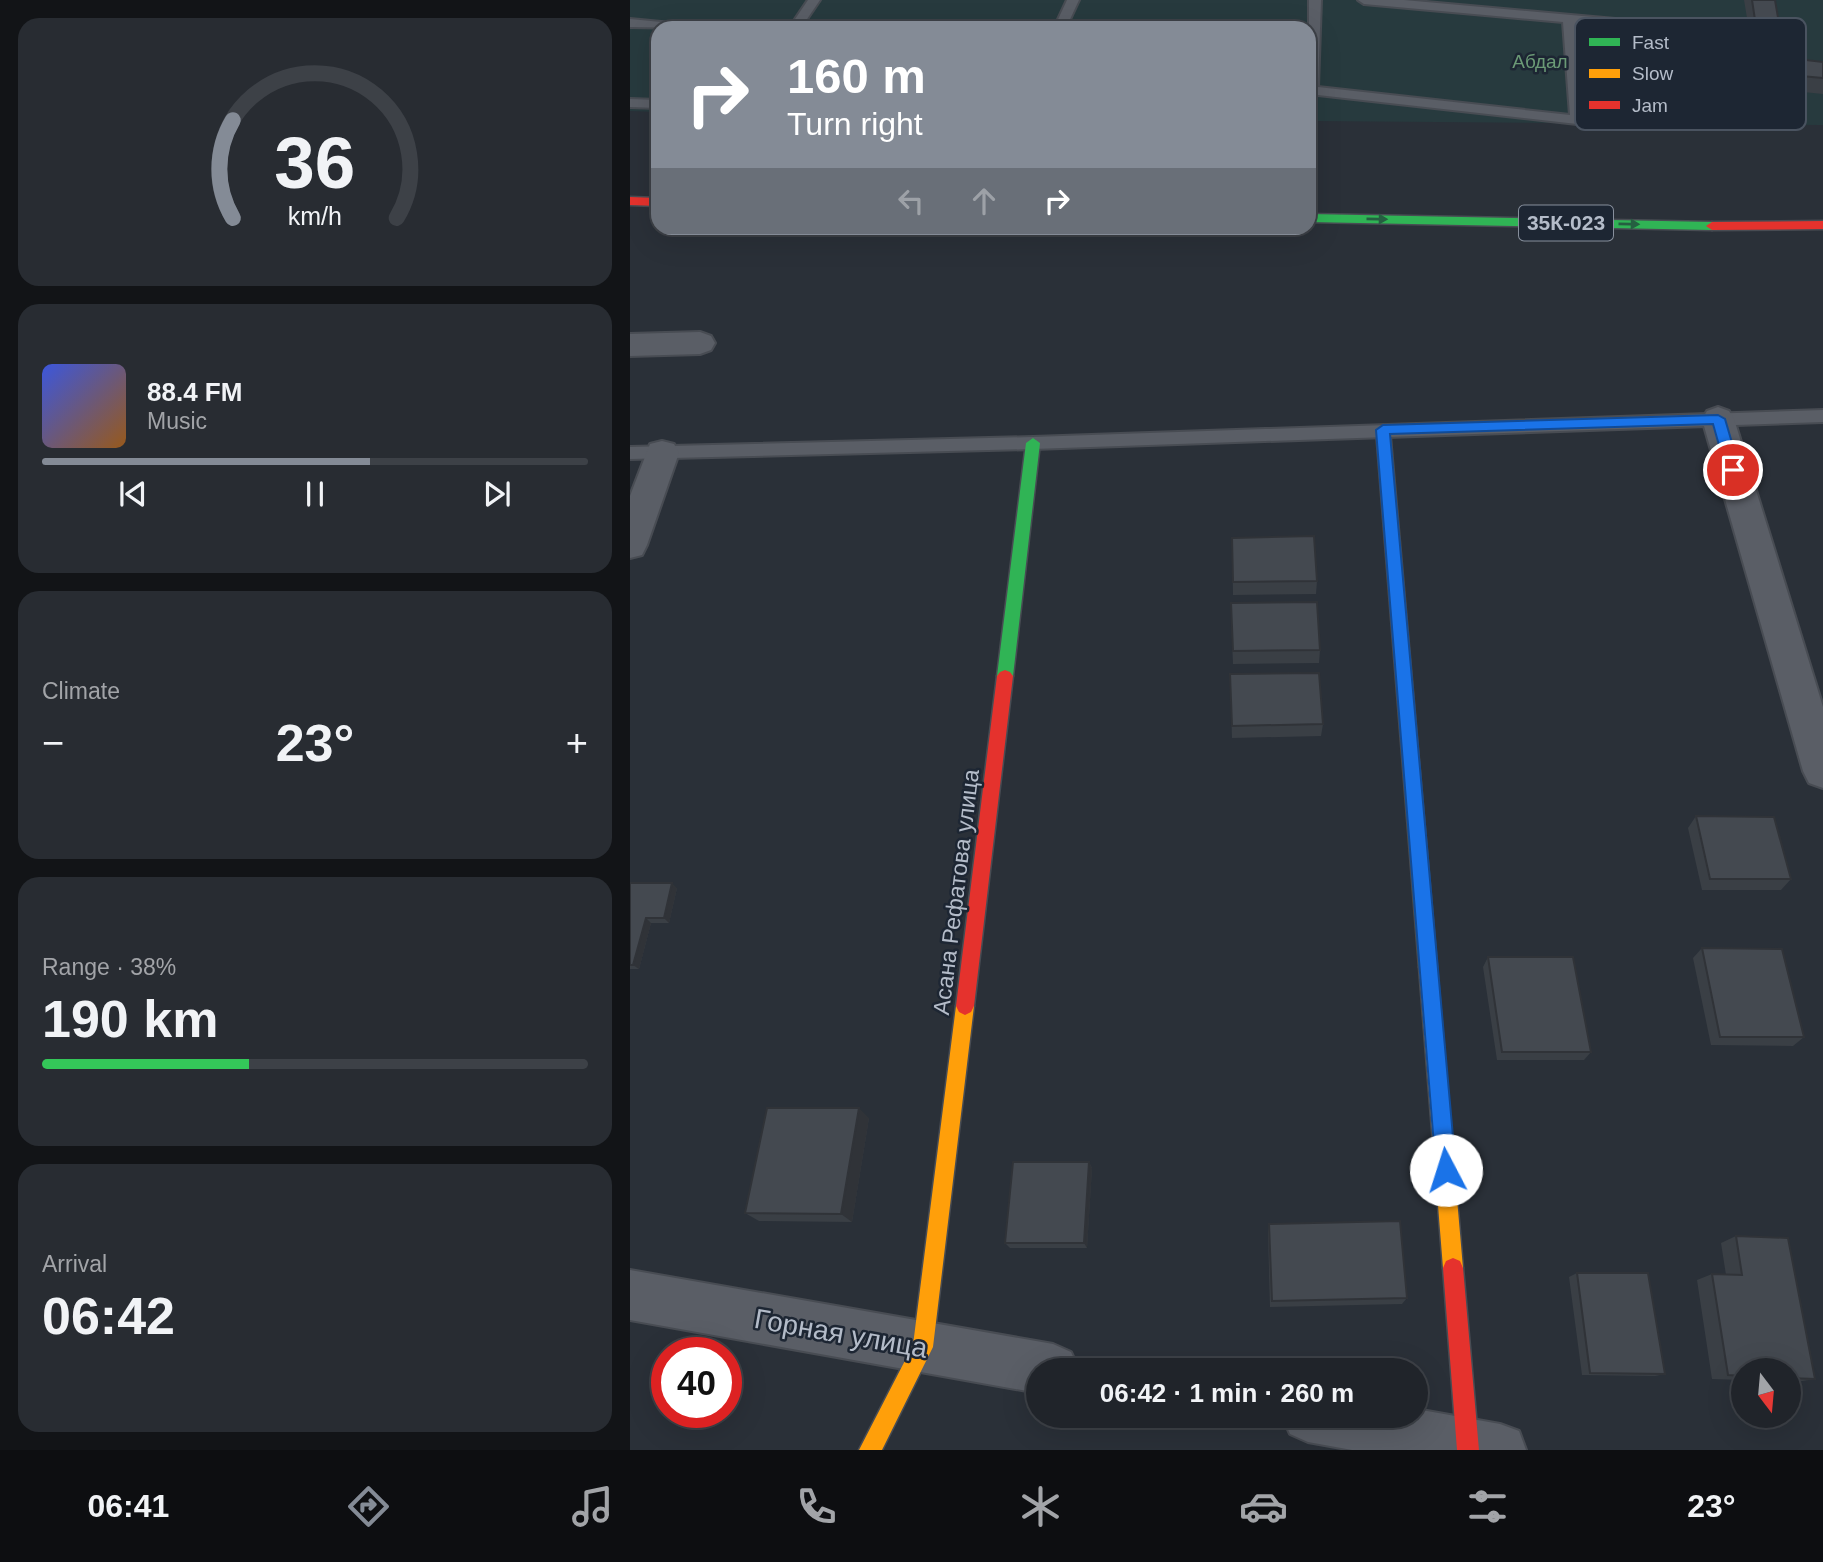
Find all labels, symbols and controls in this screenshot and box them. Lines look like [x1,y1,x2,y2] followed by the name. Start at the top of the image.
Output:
[1575,18,1806,130] legend
[1632,32,1670,53] text: Fast
[672,49,763,140] icon: right
[787,49,926,103] text: 160 m
[1512,51,1568,72] park label: Абдал
[1632,63,1673,84] text: Slow
[1632,95,1668,116] text: Jam
[787,106,923,142] text: Turn right
[275,123,355,204] text: 36
[892,182,930,220] icon: left
[965,182,1003,220] icon: ahead
[1038,182,1076,220] icon: right
[288,202,342,230] text: km/h
[1519,206,1613,241] road number: 35К-023
[1366,214,1388,225] one-way arrow
[1618,218,1640,230] one-way arrow
[147,377,242,407] text: 88.4 FM
[147,408,207,434] text: Music
[1703,440,1763,500] pin
[1714,451,1752,489] icon: arrive
[114,475,152,513] icon: previous
[296,475,334,513] icon: pause
[478,475,516,513] icon: next
[42,678,120,704] text: Climate
[276,714,354,772] text: 23°
[42,722,64,764] text: −
[566,722,588,764] text: +
[928,767,984,1016] street label: Асана Рефатова улица
[42,954,176,980] text: Range · 38%
[42,990,218,1048] text: 190 km
[1409,1133,1483,1207] position arrow
[42,1251,107,1277] text: Arrival
[42,1287,175,1345] text: 06:42
[752,1303,930,1364] street label: Горная улица
[651,1337,742,1428] speed limit sign: 40
[1731,1358,1801,1428] north arrow
[1731,1358,1801,1428] map controls
[1100,1378,1354,1408] text: 06:42 · 1 min · 260 m
[344,1482,393,1531] icon: directions
[568,1482,617,1531] icon: music
[792,1482,841,1531] icon: phone
[1016,1482,1065,1531] icon: climate
[1239,1482,1288,1531] icon: car
[1463,1482,1512,1531] icon: filters
[87,1488,169,1524] text: 06:41
[1687,1488,1736,1524] text: 23°

